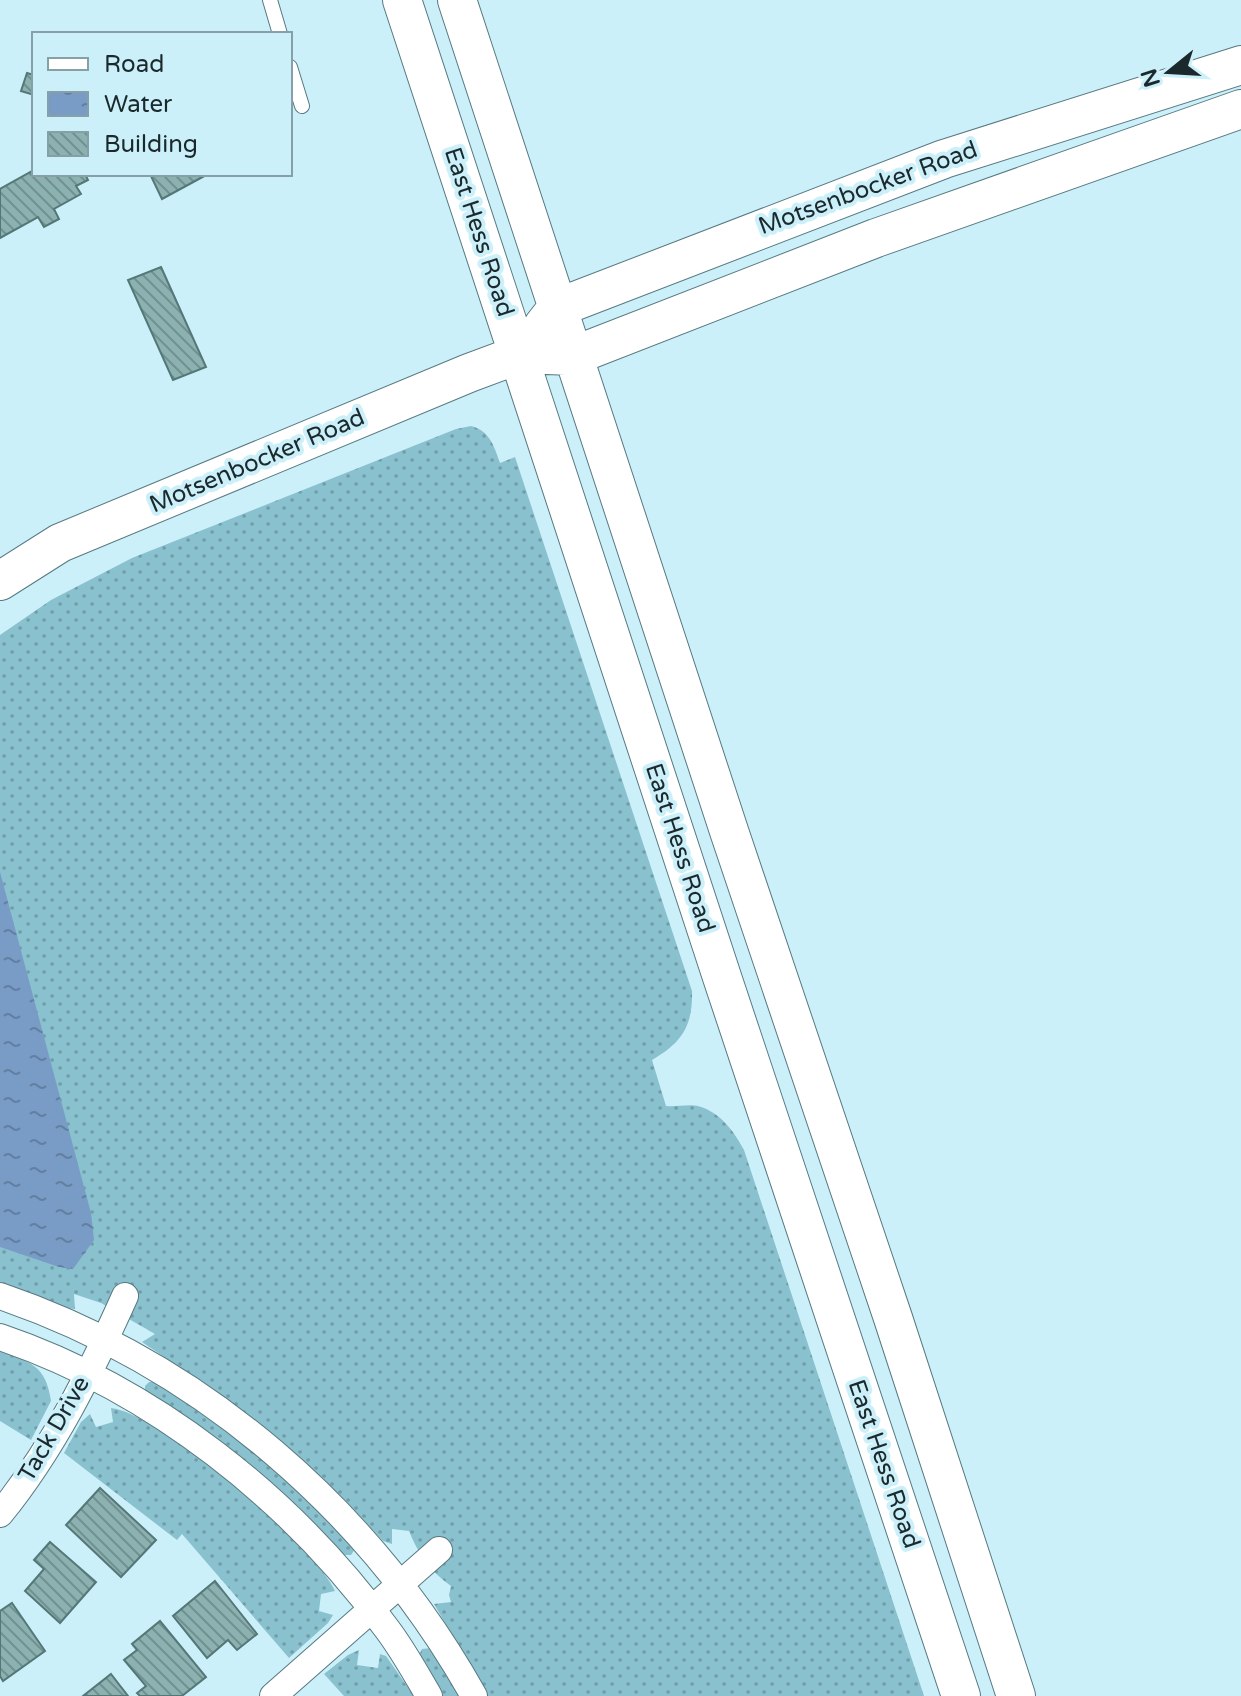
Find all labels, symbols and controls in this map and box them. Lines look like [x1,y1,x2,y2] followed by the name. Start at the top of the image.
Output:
[32,32,292,176] legend
[1129,32,1209,112] north arrow
[104,50,164,79] text: Road
[1136,65,1166,90] text: N
[104,90,173,119] text: Water
[104,130,198,159] text: Building
[755,135,981,241] street label: Motsenbocker Road
[438,144,520,320] street label: East Hess Road
[145,403,369,519] street label: Motsenbocker Road
[639,760,721,936] street label: East Hess Road
[12,1371,96,1487] street label: Tack Drive
[842,1376,926,1552] street label: East Hess Road

